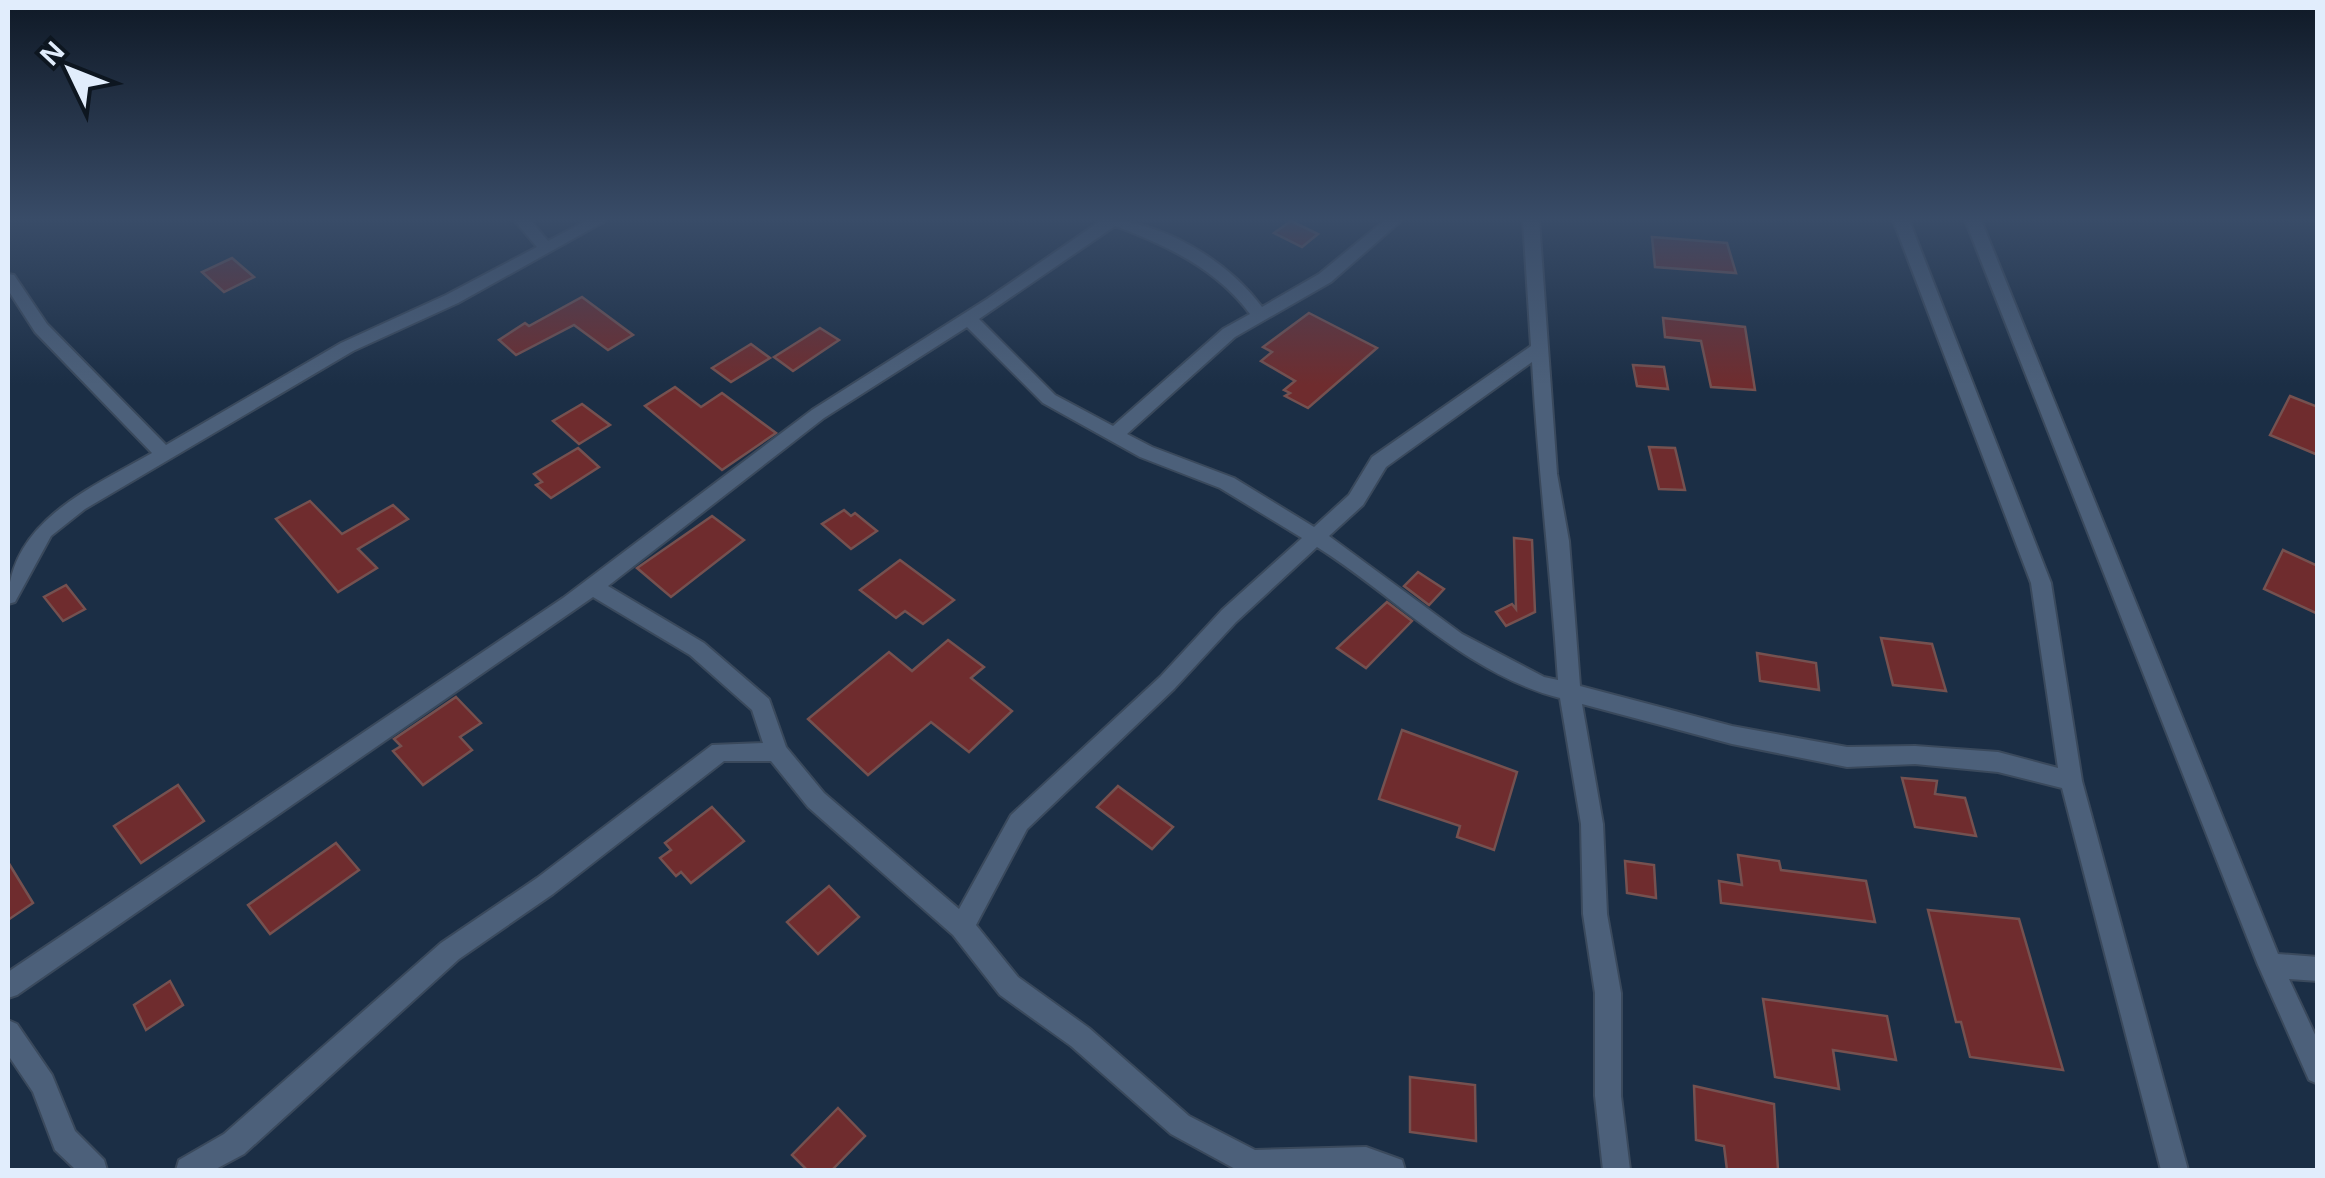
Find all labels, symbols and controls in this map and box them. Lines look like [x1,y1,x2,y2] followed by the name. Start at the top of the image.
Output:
[20,20,120,120] north arrow
[34,35,70,71] text: N

